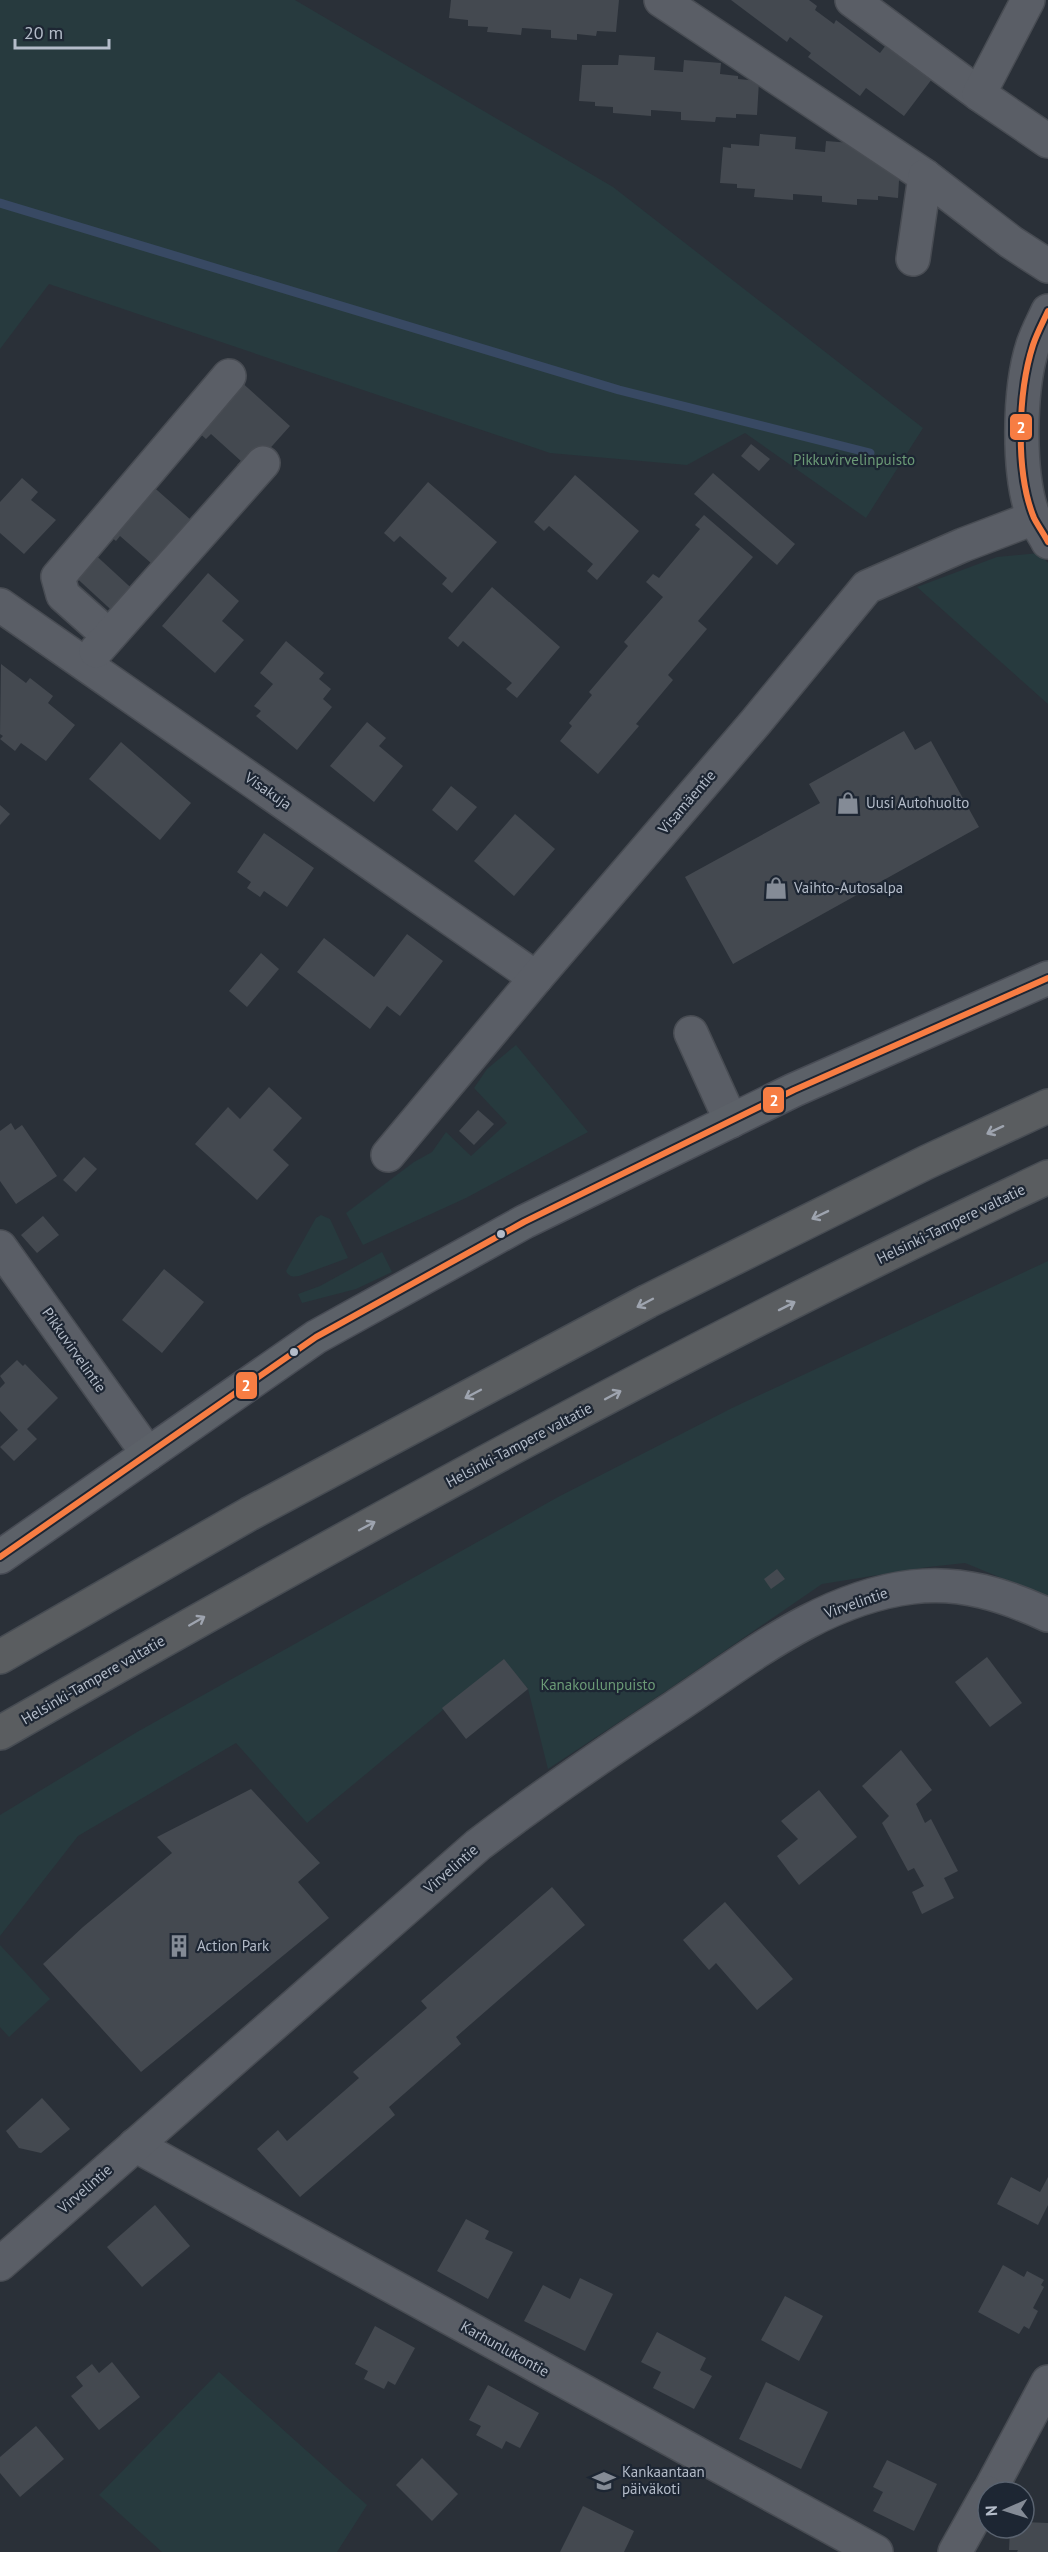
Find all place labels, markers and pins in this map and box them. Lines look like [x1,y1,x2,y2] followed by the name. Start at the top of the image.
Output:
[835,790,861,816] shop icon: Uusi Autohuolto
[866,793,969,812] place label: Uusi Autohuolto
[763,875,789,901] shop icon: Vaihto-Autosalpa
[793,878,903,897] place label: Vaihto-Autosalpa
[495,1228,507,1240] unlabelled marker
[288,1346,300,1358] unlabelled marker
[166,1933,192,1959] building icon: Action Park
[197,1936,270,1955] place label: Action Park
[622,2462,705,2498] place label: Kankaantaan päiväkoti
[591,2468,617,2494] school or university icon: Kankaantaan päiväkoti

